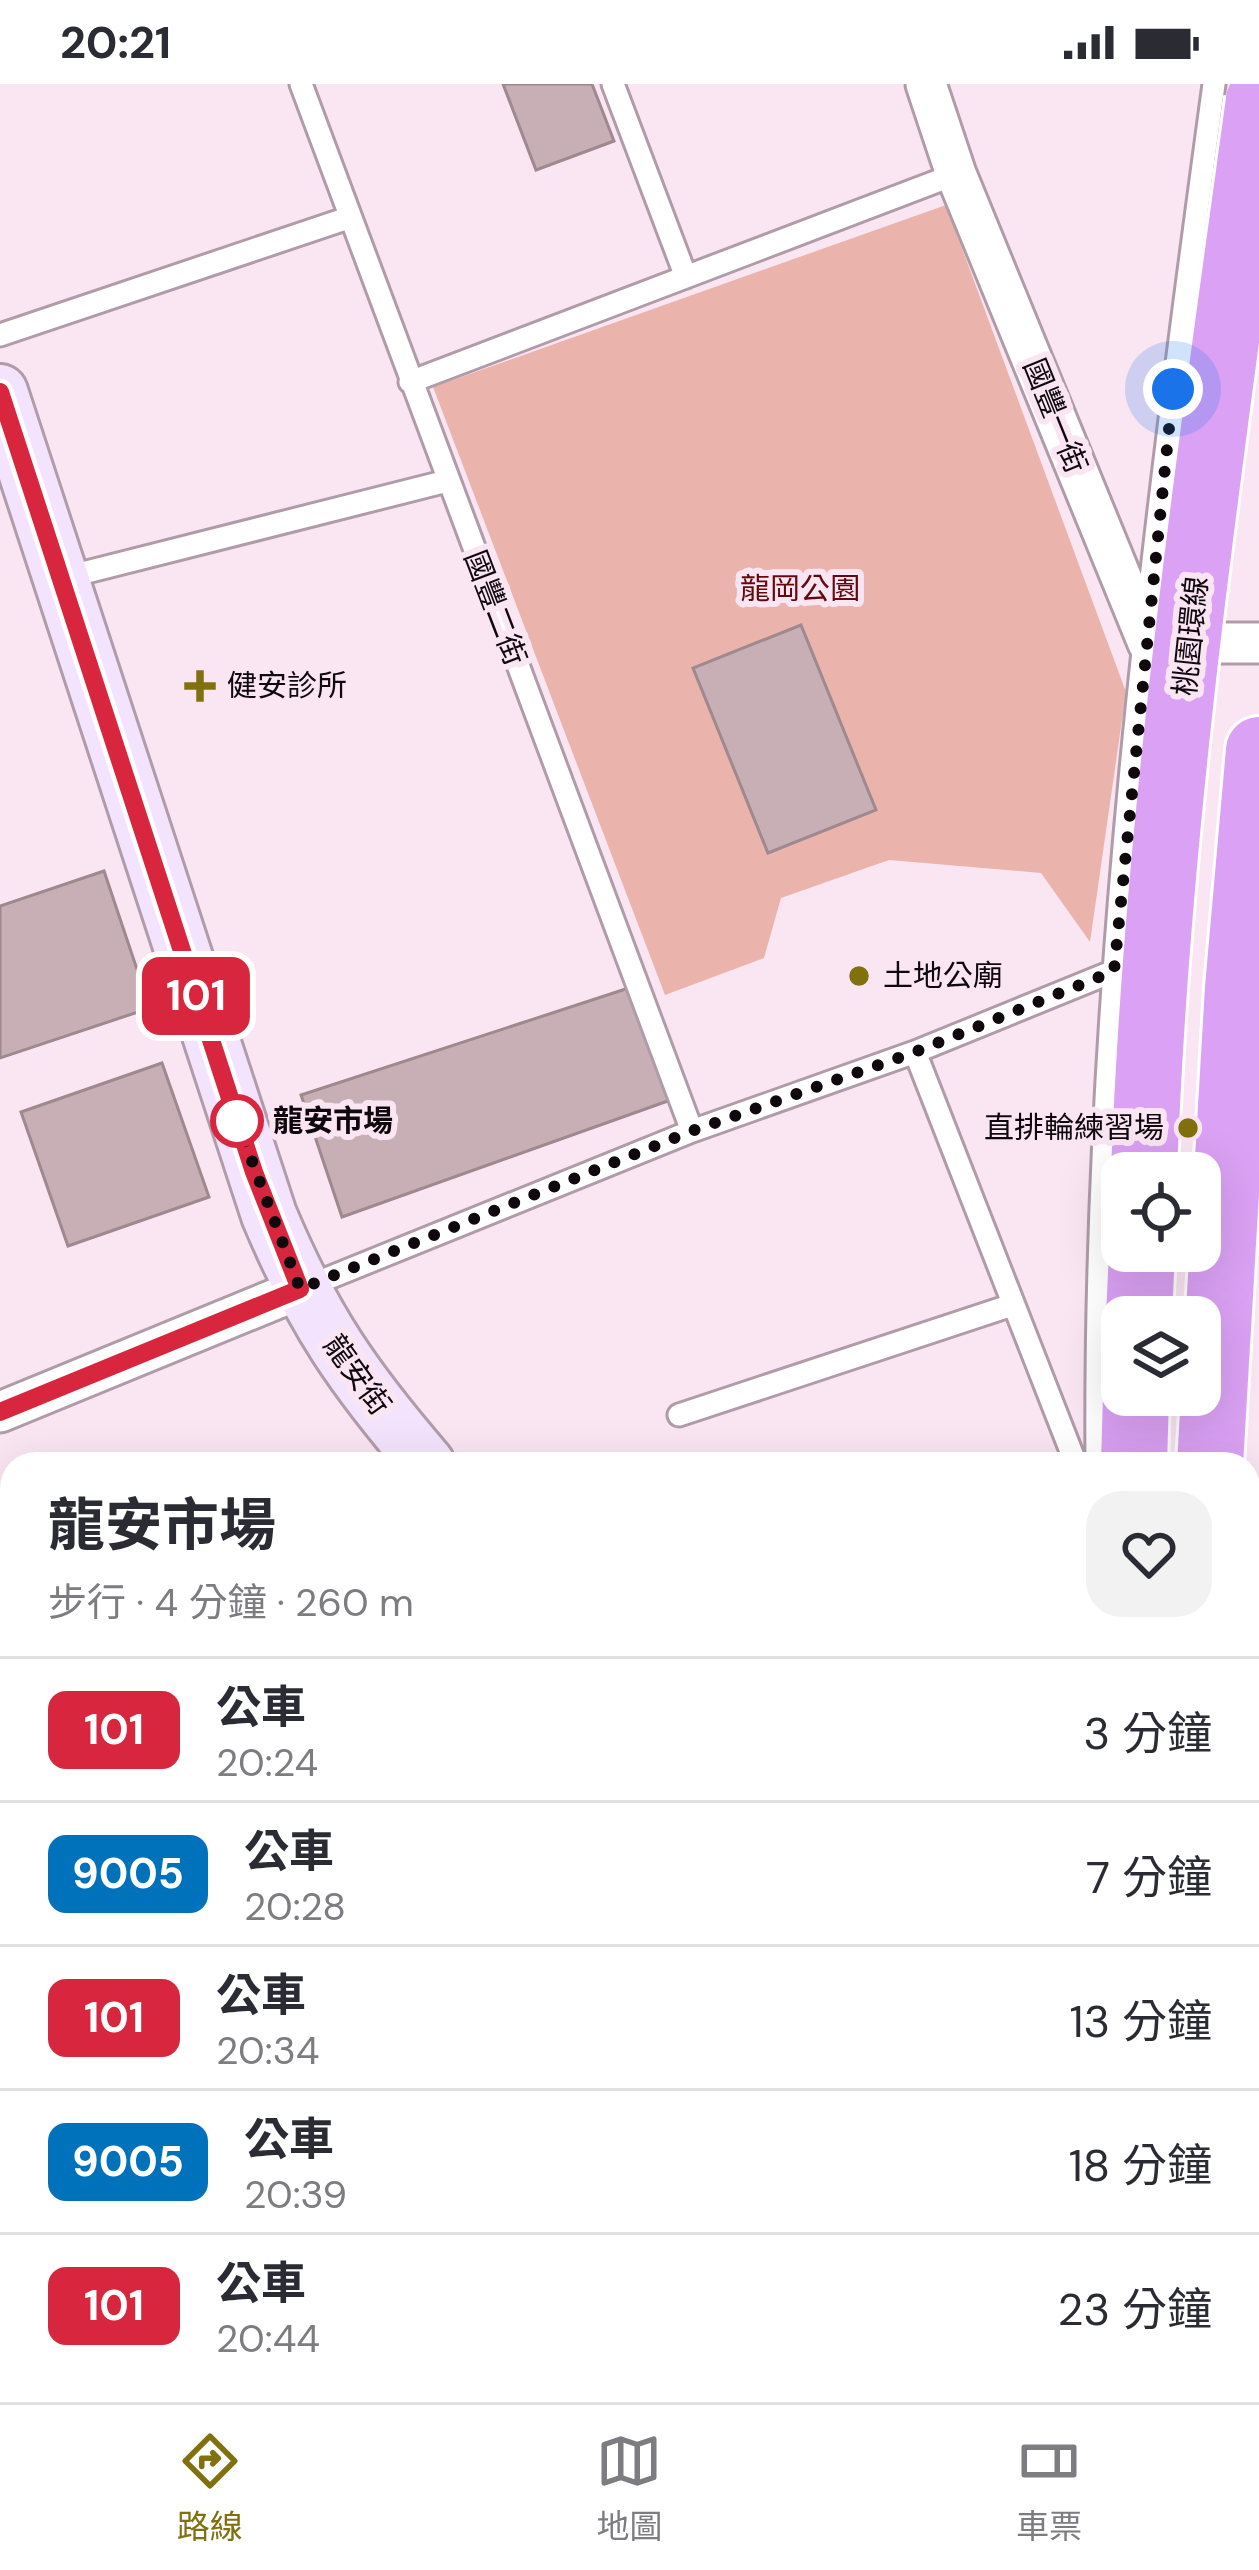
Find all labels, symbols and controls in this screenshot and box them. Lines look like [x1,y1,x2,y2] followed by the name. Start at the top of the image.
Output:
[60,13,171,72] text: 20:21
[1015,353,1096,479] street label: 國豐一街
[1143,359,1203,419] your location
[456,545,535,671] street label: 國豐二街
[740,569,860,608] park label: 龍岡公園
[1165,574,1216,698] street label: 桃園環線
[227,666,347,705] place label: 健安診所
[184,670,216,702] marker: 健安診所
[883,956,1003,995] place label: 土地公廟
[127,957,265,1035] line badge: 101
[846,963,872,989] marker: 土地公廟
[166,968,226,1023] text: 101
[212,1096,262,1146] marker: 龍安市場
[273,1101,393,1140] place label: 龍安市場
[984,1108,1164,1147] place label: 直排輪練習場
[1175,1115,1201,1141] marker: 直排輪練習場
[1101,1152,1221,1416] map controls
[1101,1152,1221,1272] button: locate
[1101,1296,1221,1416] button: layers
[315,1327,400,1423] street label: 龍安街
[48,1488,276,1563] text: 龍安市場
[1086,1491,1212,1617] button: heart
[48,1577,414,1628] text: 步行 · 4 分鐘 · 260 m
[216,1678,306,1737] text: 公車
[84,1702,144,1757] text: 101
[1083,1704,1212,1763] text: 3 分鐘
[216,1737,318,1788] text: 20:24
[244,1822,334,1881] text: 公車
[72,1846,184,1901] text: 9005
[1086,1848,1212,1907] text: 7 分鐘
[244,1881,346,1932] text: 20:28
[216,1966,306,2025] text: 公車
[84,1990,144,2045] text: 101
[1069,1992,1212,2051] text: 13 分鐘
[216,2025,319,2076] text: 20:34
[244,2110,334,2169] text: 公車
[72,2134,184,2189] text: 9005
[1069,2136,1212,2195] text: 18 分鐘
[244,2169,347,2220] text: 20:39
[216,2254,306,2313] text: 公車
[84,2278,144,2333] text: 101
[1058,2280,1212,2339] text: 23 分鐘
[216,2313,320,2364] text: 20:44
[177,2428,243,2548] tab: 路線
[596,2428,662,2548] tab: 地圖
[1016,2428,1082,2548] tab: 車票

